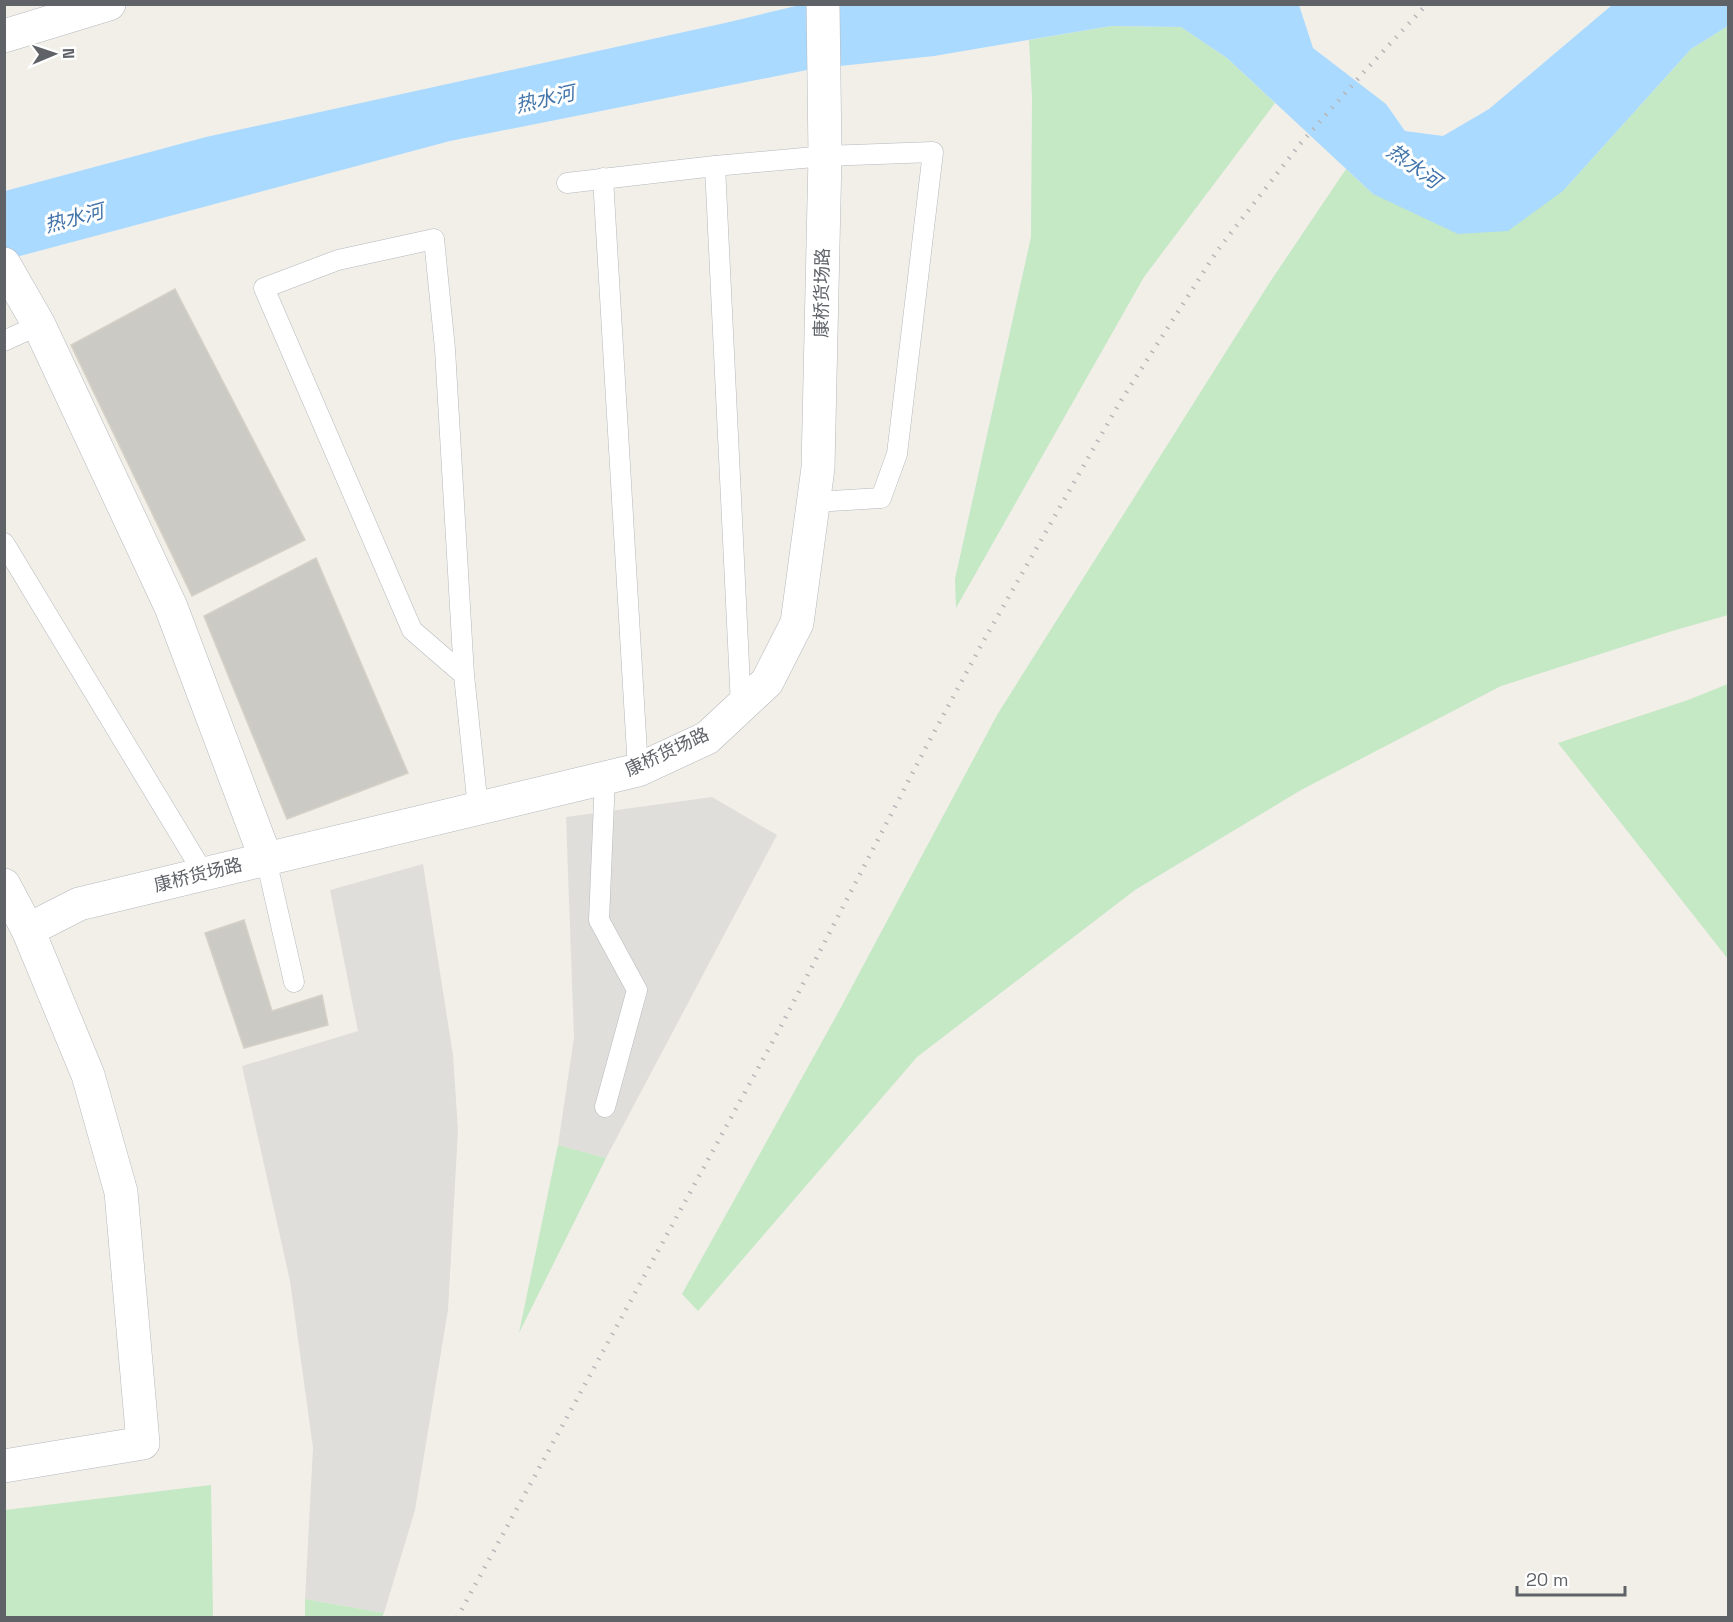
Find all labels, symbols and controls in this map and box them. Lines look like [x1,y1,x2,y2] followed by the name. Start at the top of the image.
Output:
[24,24,84,84] north arrow
[58,48,79,59] text: N
[513,79,581,118] water label: 热水河
[1382,138,1449,197] water label: 热水河
[42,197,110,238] water label: 热水河
[809,248,834,338] street label: 康桥货场路
[621,722,712,781] street label: 康桥货场路
[151,852,244,897] street label: 康桥货场路
[1517,1559,1625,1597] scale bar
[1526,1568,1569,1591] text: 20 m

